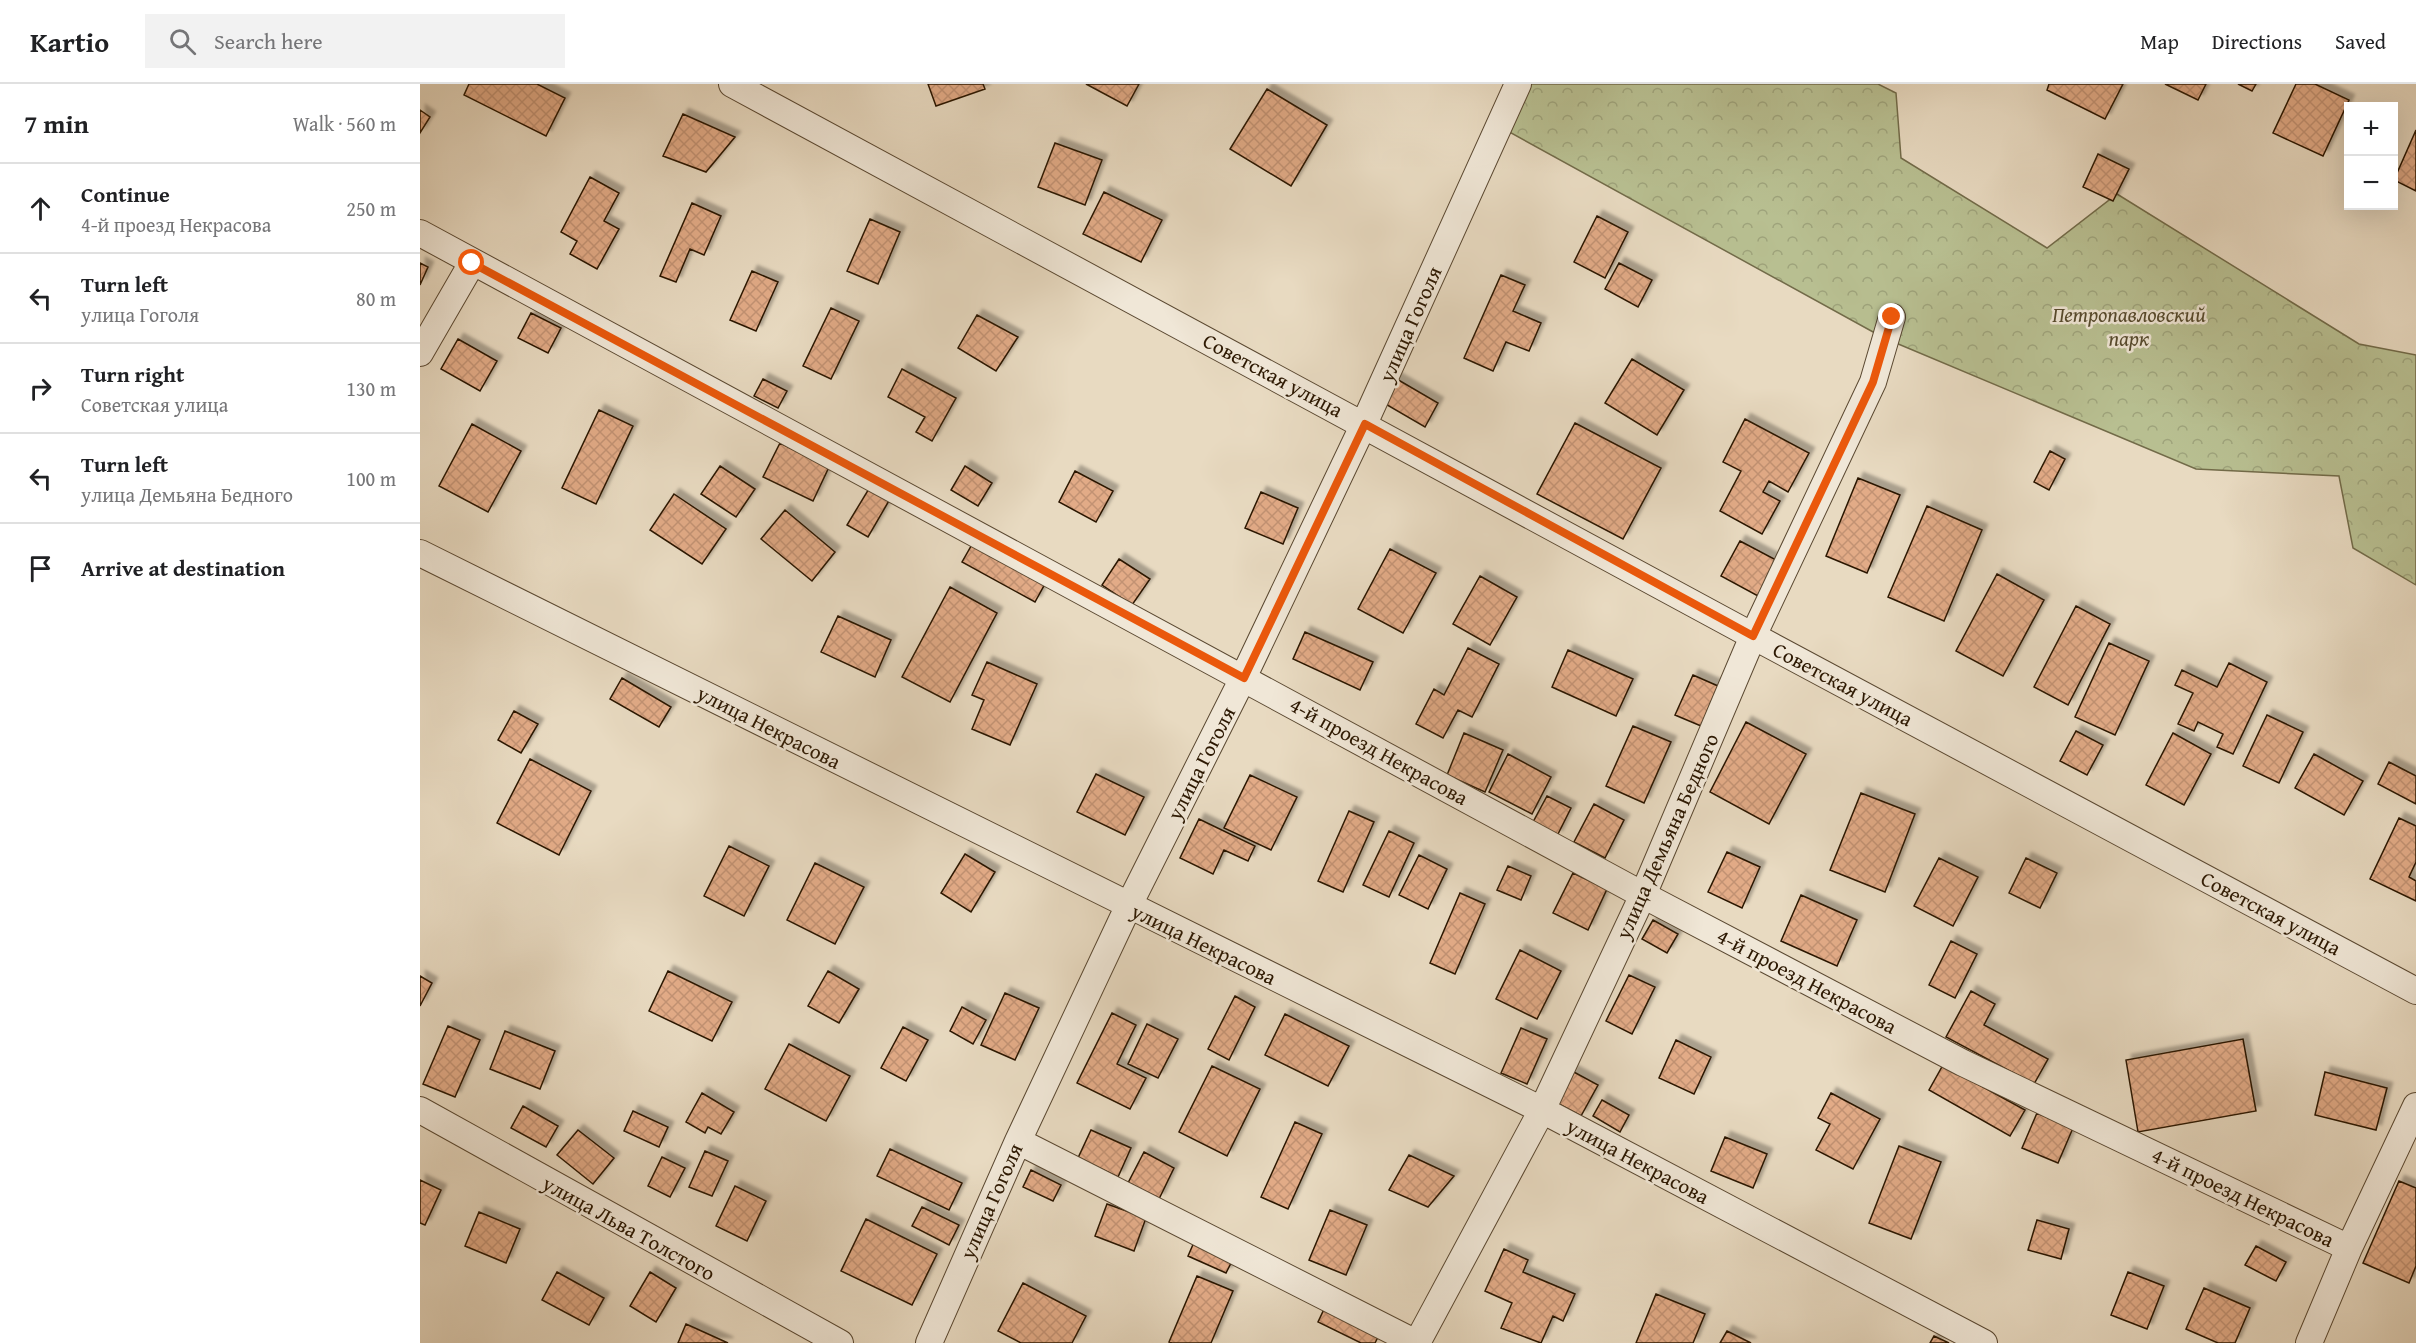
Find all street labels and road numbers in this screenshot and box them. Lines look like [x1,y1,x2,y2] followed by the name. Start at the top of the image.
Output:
[1370,261,1450,388] street label: улица Гоголя
[1197,325,1349,425] street label: Советская улица
[1767,634,1919,734] street label: Советская улица
[691,677,846,777] street label: улица Некрасова
[1284,689,1474,813] street label: 4-й проезд Некрасова
[1159,700,1243,826] street label: улица Гоголя
[1607,728,1726,945] street label: улица Демьяна Бедного
[2195,863,2347,963] street label: Советская улица
[1125,895,1282,992] street label: улица Некрасова
[1712,920,1902,1042] street label: 4-й проезд Некрасова
[1560,1110,1715,1212] street label: улица Некрасова
[951,1138,1031,1265] street label: улица Гоголя
[2146,1139,2340,1255] street label: 4-й проезд Некрасова
[536,1167,721,1288] street label: улица Льва Толстого

